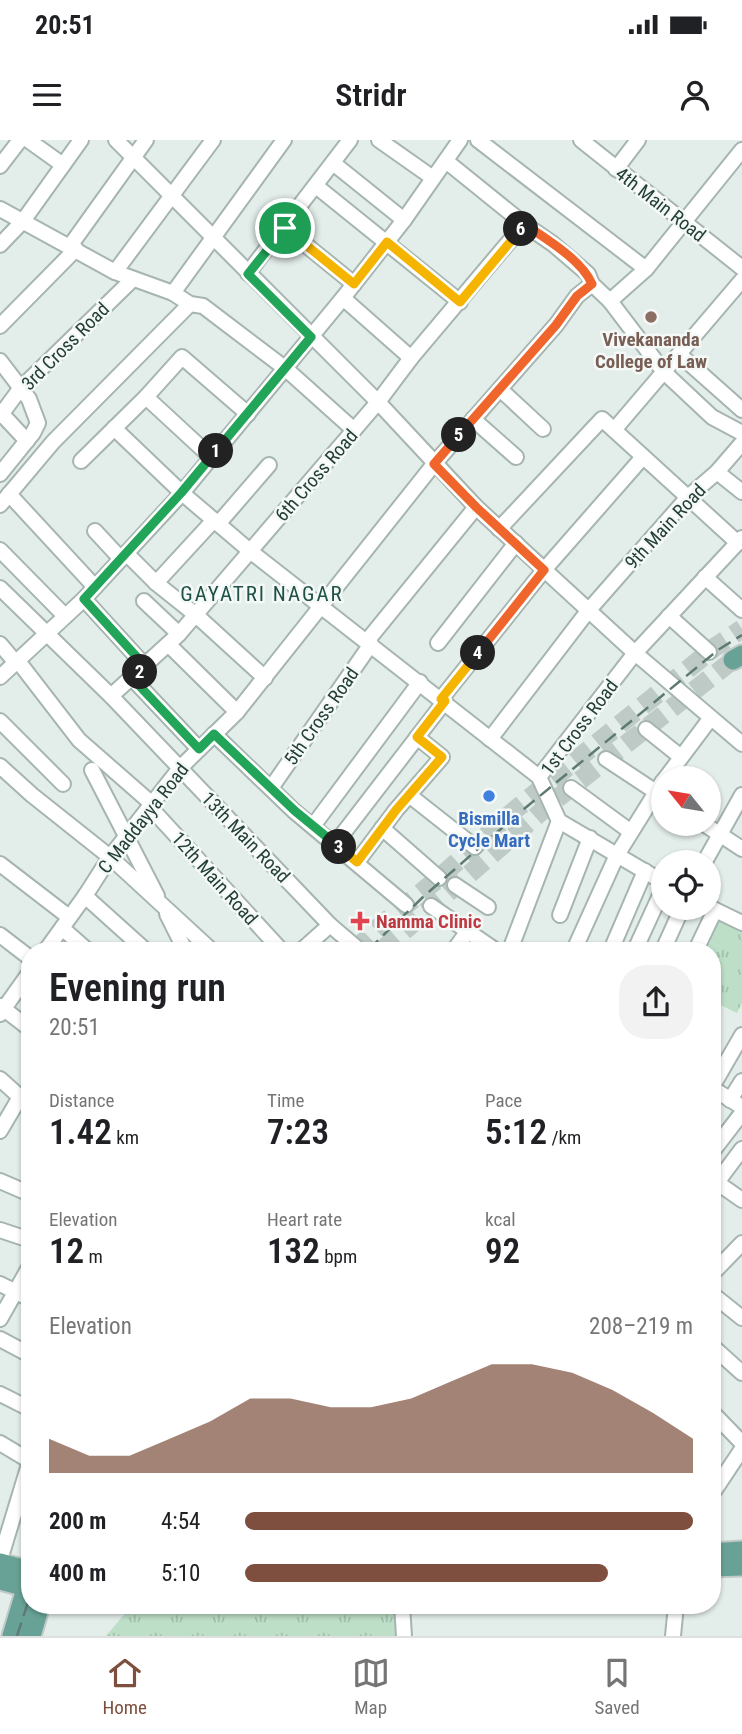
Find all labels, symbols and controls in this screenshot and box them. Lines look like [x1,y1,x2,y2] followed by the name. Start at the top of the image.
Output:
[35,10,95,40] text: 20:51
[28,76,66,114] icon: menu
[335,76,407,114] text: Stridr
[676,76,714,114] icon: person
[611,162,710,247] street label: 4th Main Road
[255,198,315,258] pin
[266,209,304,247] icon: arrive
[504,212,538,246] pin: 6
[516,217,525,240] text: 6
[17,298,114,395] street label: 3rd Cross Road
[643,309,659,325] marker: Vivekananda College of Law
[595,328,707,373] place label: Vivekananda College of Law
[442,418,476,452] pin: 5
[454,423,463,446] text: 5
[270,425,363,526] street label: 6th Cross Road
[198,434,234,468] pin: 1
[211,439,220,462] text: 1
[620,479,711,574] street label: 9th Main Road
[180,582,344,606] district label: GAYATRI NAGAR
[461,636,496,670] pin: 4
[473,641,482,664] text: 4
[122,654,158,690] pin: 2
[135,660,144,683] text: 2
[279,663,364,770] street label: 5th Cross Road
[536,675,623,780] street label: 1st Cross Road
[93,759,194,878] street label: C Maddayya Road
[651,766,721,836] north arrow
[651,766,721,920] map controls
[197,787,295,888] street label: 13th Main Road
[481,788,497,804] marker: Bismilla Cycle Mart
[448,807,530,852] place label: Bismilla Cycle Mart
[167,827,262,930] street label: 12th Main Road
[322,830,356,864] pin: 3
[334,835,343,858] text: 3
[651,850,721,920] button: locate
[376,910,482,933] place label: Namma Clinic
[350,911,370,931] marker: Namma Clinic
[619,965,693,1039] button: share
[49,966,226,1010] text: Evening run
[49,1014,100,1041] text: 20:51
[49,1089,114,1112] text: Distance
[267,1089,304,1112] text: Time
[485,1089,522,1112] text: Pace
[49,1112,112,1153] text: 1.42
[267,1112,329,1153] text: 7:23
[485,1112,547,1153] text: 5:12
[112,1126,139,1149] text: km
[547,1126,581,1149] text: /km
[49,1208,117,1231] text: Elevation
[267,1208,342,1231] text: Heart rate
[485,1208,516,1231] text: kcal
[49,1231,84,1272] text: 12
[267,1231,320,1272] text: 132
[485,1231,520,1272] text: 92
[84,1245,103,1268] text: m
[320,1245,357,1268] text: bpm
[49,1313,132,1340] text: Elevation
[589,1313,693,1340] text: 208–219 m
[49,1508,106,1535] text: 200 m
[161,1508,200,1535] text: 4:54
[49,1560,106,1587] text: 400 m
[161,1560,200,1587] text: 5:10
[102,1654,147,1719] tab: Home
[352,1654,390,1719] tab: Map
[594,1654,640,1719] tab: Saved

